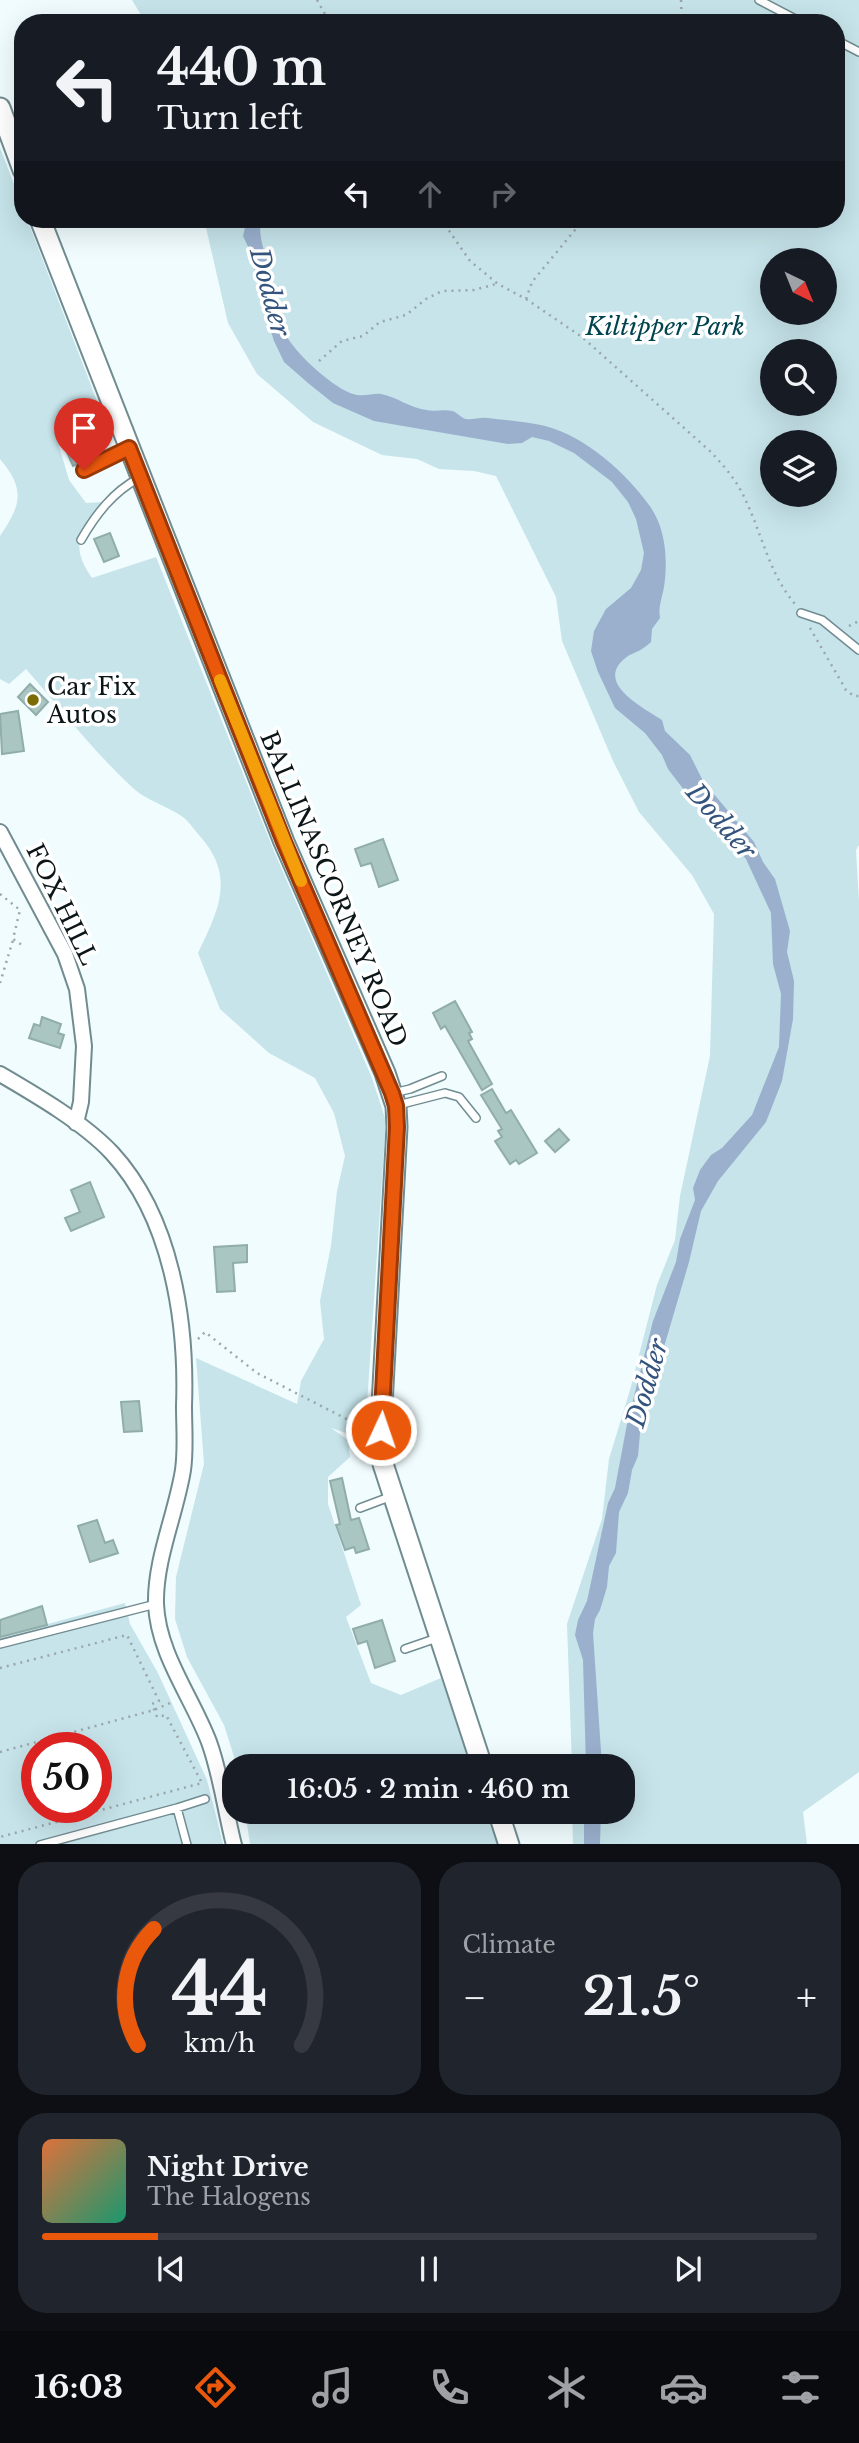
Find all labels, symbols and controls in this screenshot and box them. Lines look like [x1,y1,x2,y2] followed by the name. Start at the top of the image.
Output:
[157,37,326,98] text: 440 m
[42,42,133,133] icon: left
[157,98,303,138] text: Turn left
[338,175,376,213] icon: left
[411,175,449,213] icon: ahead
[484,175,522,213] icon: right
[243,243,297,341] water label: Dodder
[760,248,836,326] north arrow
[760,248,837,507] map controls
[584,312,745,341] park label: Kiltipper Park
[760,339,837,416] button: search
[54,398,114,470] pin
[65,409,103,447] icon: arrive
[760,430,837,507] button: layers
[46,672,137,729] place label: Car Fix Autos
[25,692,41,708] marker: Car Fix Autos
[254,727,414,1051] street label: BALLINASCORNEY ROAD
[679,776,763,866] water label: Dodder
[20,839,104,969] street label: FOX HILL
[619,1334,675,1432] water label: Dodder
[344,1393,418,1467] position arrow
[21,1732,112,1823] speed limit sign: 50
[287,1773,570,1805] text: 16:05 · 2 min · 460 m
[463,1931,556,1959] text: Climate
[171,1944,268,2035] text: 44
[582,1965,700,2029] text: 21.5°
[463,1974,487,2021] text: −
[796,1974,817,2021] text: +
[184,2027,255,2058] text: km/h
[147,2151,309,2183] text: Night Drive
[147,2183,311,2211] text: The Halogens
[152,2250,190,2288] icon: previous
[410,2250,448,2288] icon: pause
[669,2250,707,2288] icon: next
[191,2363,240,2412] icon: directions
[308,2363,357,2412] icon: music
[425,2363,474,2412] icon: phone
[542,2363,591,2412] icon: climate
[659,2363,708,2412] icon: car
[776,2363,825,2412] icon: filters
[34,2367,123,2407] text: 16:03

